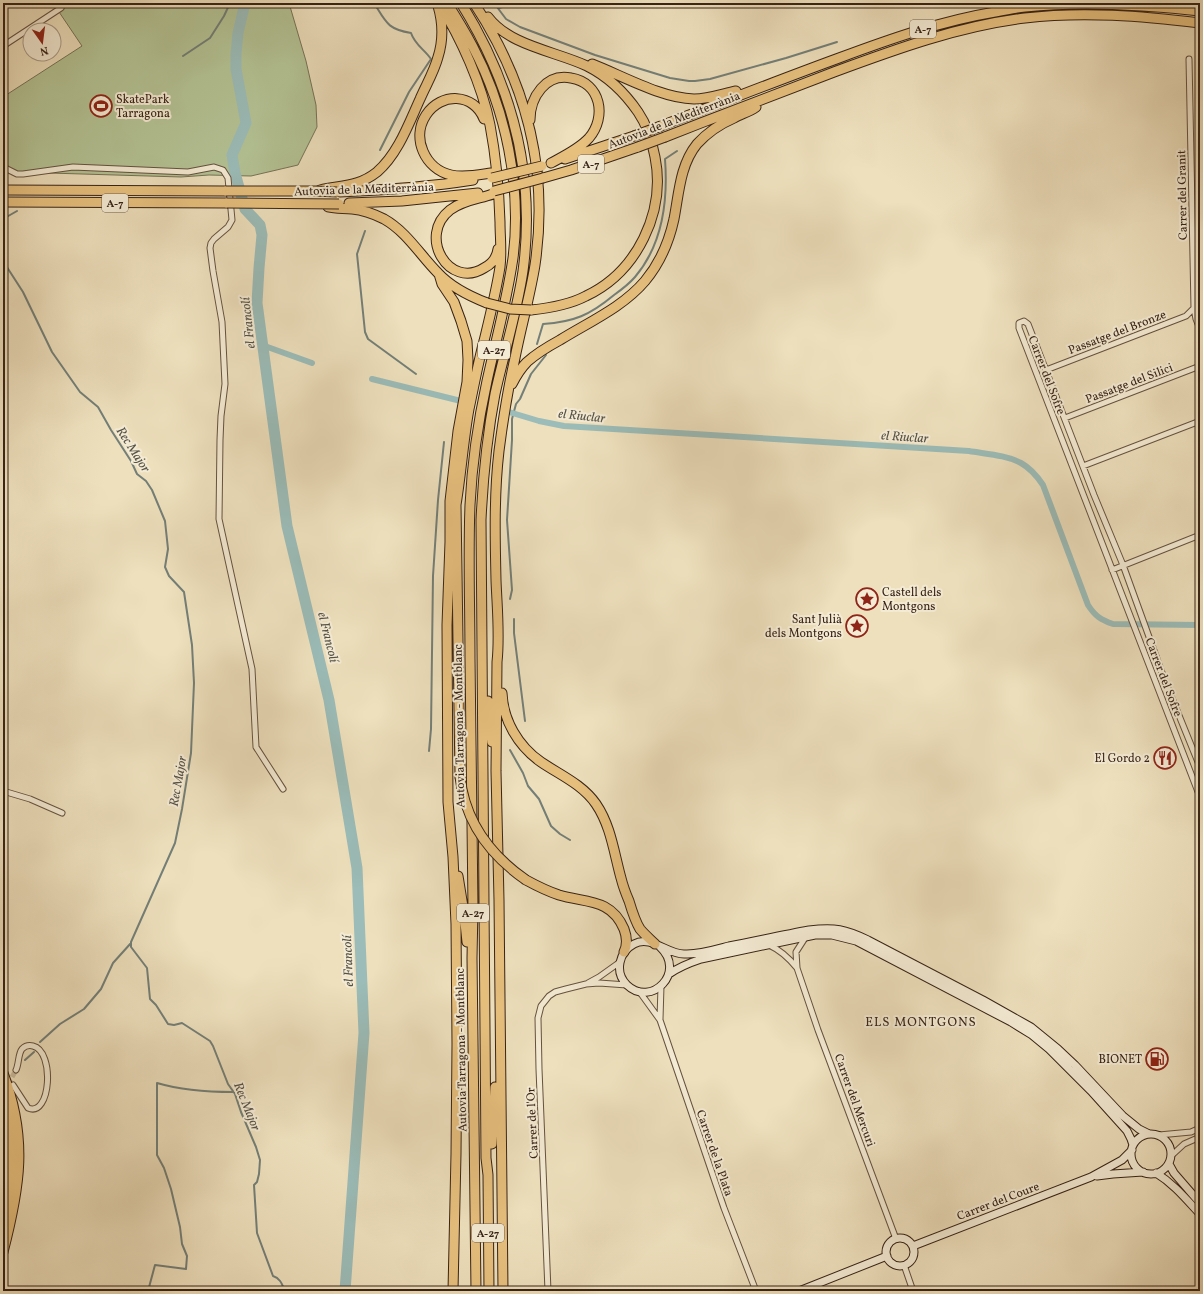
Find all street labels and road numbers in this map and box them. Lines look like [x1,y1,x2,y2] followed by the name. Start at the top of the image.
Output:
[910,20,936,38] road number: A-7
[606,88,743,153] street label: Autovia de la Mediterrània
[1174,150,1192,240] street label: Carrer del Granit
[578,155,604,173] road number: A-7
[294,180,434,200] street label: Autovia de la Mediterrània
[102,194,128,212] road number: A-7
[1066,307,1169,359] street label: Passatge del Bronze
[1024,334,1069,417] street label: Carrer del Sofre
[478,341,510,359] road number: A-27
[1083,360,1176,408] street label: Passatge del Silici
[1141,636,1186,719] street label: Carrer del Sofre
[451,644,469,808] street label: Autovia Tarragona - Montblanc
[457,904,489,922] road number: A-27
[453,968,471,1132] street label: Autovia Tarragona - Montblanc
[830,1052,878,1149] street label: Carrer del Mercuri
[523,1087,543,1159] street label: Carrer de l'Or
[692,1108,736,1199] street label: Carrer de la Plata
[955,1179,1042,1225] street label: Carrer del Coure
[472,1224,504,1242] road number: A-27

